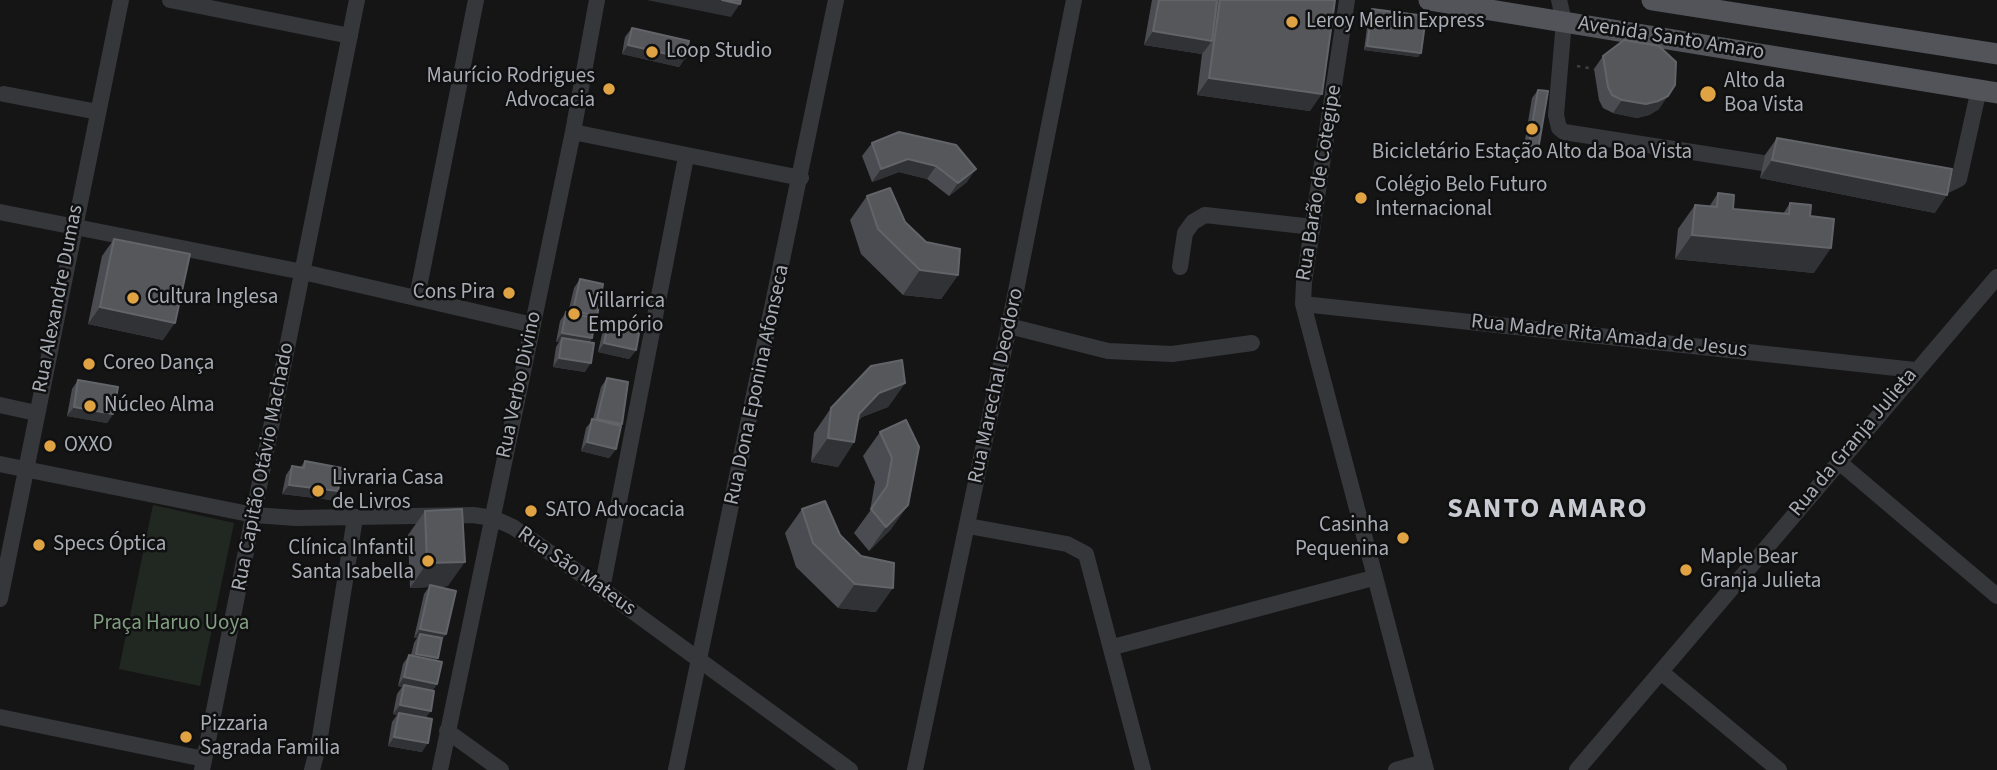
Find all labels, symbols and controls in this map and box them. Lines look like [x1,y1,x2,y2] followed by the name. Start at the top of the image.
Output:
[1306,9,1484,35] place label: Leroy Merlin Express
[1576,12,1766,66] street label: Avenida Santo Amaro
[1284,14,1300,30] marker: Leroy Merlin Express
[666,39,772,65] place label: Loop Studio
[644,44,660,60] marker: Loop Studio
[426,64,595,114] place label: Maurício Rodrigues Advocacia
[1724,69,1804,119] place label: Alto da Boa Vista
[601,81,617,97] marker: Maurício Rodrigues Advocacia
[1292,83,1348,283] street label: Rua Barão de Cotegipe
[1698,84,1718,104] marker: Alto da Boa Vista
[1524,121,1540,137] marker: Bicicletário Estação Alto da Boa Vista
[1372,140,1692,166] place label: Bicicletário Estação Alto da Boa Vista
[1375,173,1547,223] place label: Colégio Belo Futuro Internacional
[1353,190,1369,206] marker: Colégio Belo Futuro Internacional
[28,203,90,395] street label: Rua Alexandre Dumas
[720,263,796,507] street label: Rua Dona Eponina Afonseca
[413,280,495,306] place label: Cons Pira
[147,285,278,311] place label: Cultura Inglesa
[501,285,517,301] marker: Cons Pira
[964,286,1030,486] street label: Rua Marechal Deodoro
[588,289,665,339] place label: Villarrica Empório
[125,290,141,306] marker: Cultura Inglesa
[566,306,582,322] marker: Villarrica Empório
[492,309,548,461] street label: Rua Verbo Divino
[1470,310,1748,364] street label: Rua Madre Rita Amada de Jesus
[228,341,300,593] street label: Rua Capitão Otávio Machado
[103,351,214,377] place label: Coreo Dança
[81,356,97,372] marker: Coreo Dança
[1785,364,1923,522] street label: Rua da Granja Julieta
[104,393,215,419] place label: Núcleo Alma
[82,398,98,414] marker: Núcleo Alma
[64,433,113,459] place label: OXXO
[42,438,58,454] marker: OXXO
[332,466,444,516] place label: Livraria Casa de Livros
[310,483,326,499] marker: Livraria Casa de Livros
[1449,494,1647,528] district label: SANTO AMARO
[545,498,685,524] place label: SATO Advocacia
[523,503,539,519] marker: SATO Advocacia
[1295,513,1389,563] place label: Casinha Pequenina
[512,522,640,622] street label: Rua São Mateus
[1395,530,1411,546] marker: Casinha Pequenina
[53,532,166,558] place label: Specs Óptica
[288,536,414,586] place label: Clínica Infantil Santa Isabella
[31,537,47,553] marker: Specs Óptica
[1700,545,1821,595] place label: Maple Bear Granja Julieta
[420,553,436,569] marker: Clínica Infantil Santa Isabella
[1678,562,1694,578] marker: Maple Bear Granja Julieta
[93,611,249,637] park label: Praça Haruo Uoya
[200,712,340,762] place label: Pizzaria Sagrada Familia
[178,729,194,745] marker: Pizzaria Sagrada Familia

